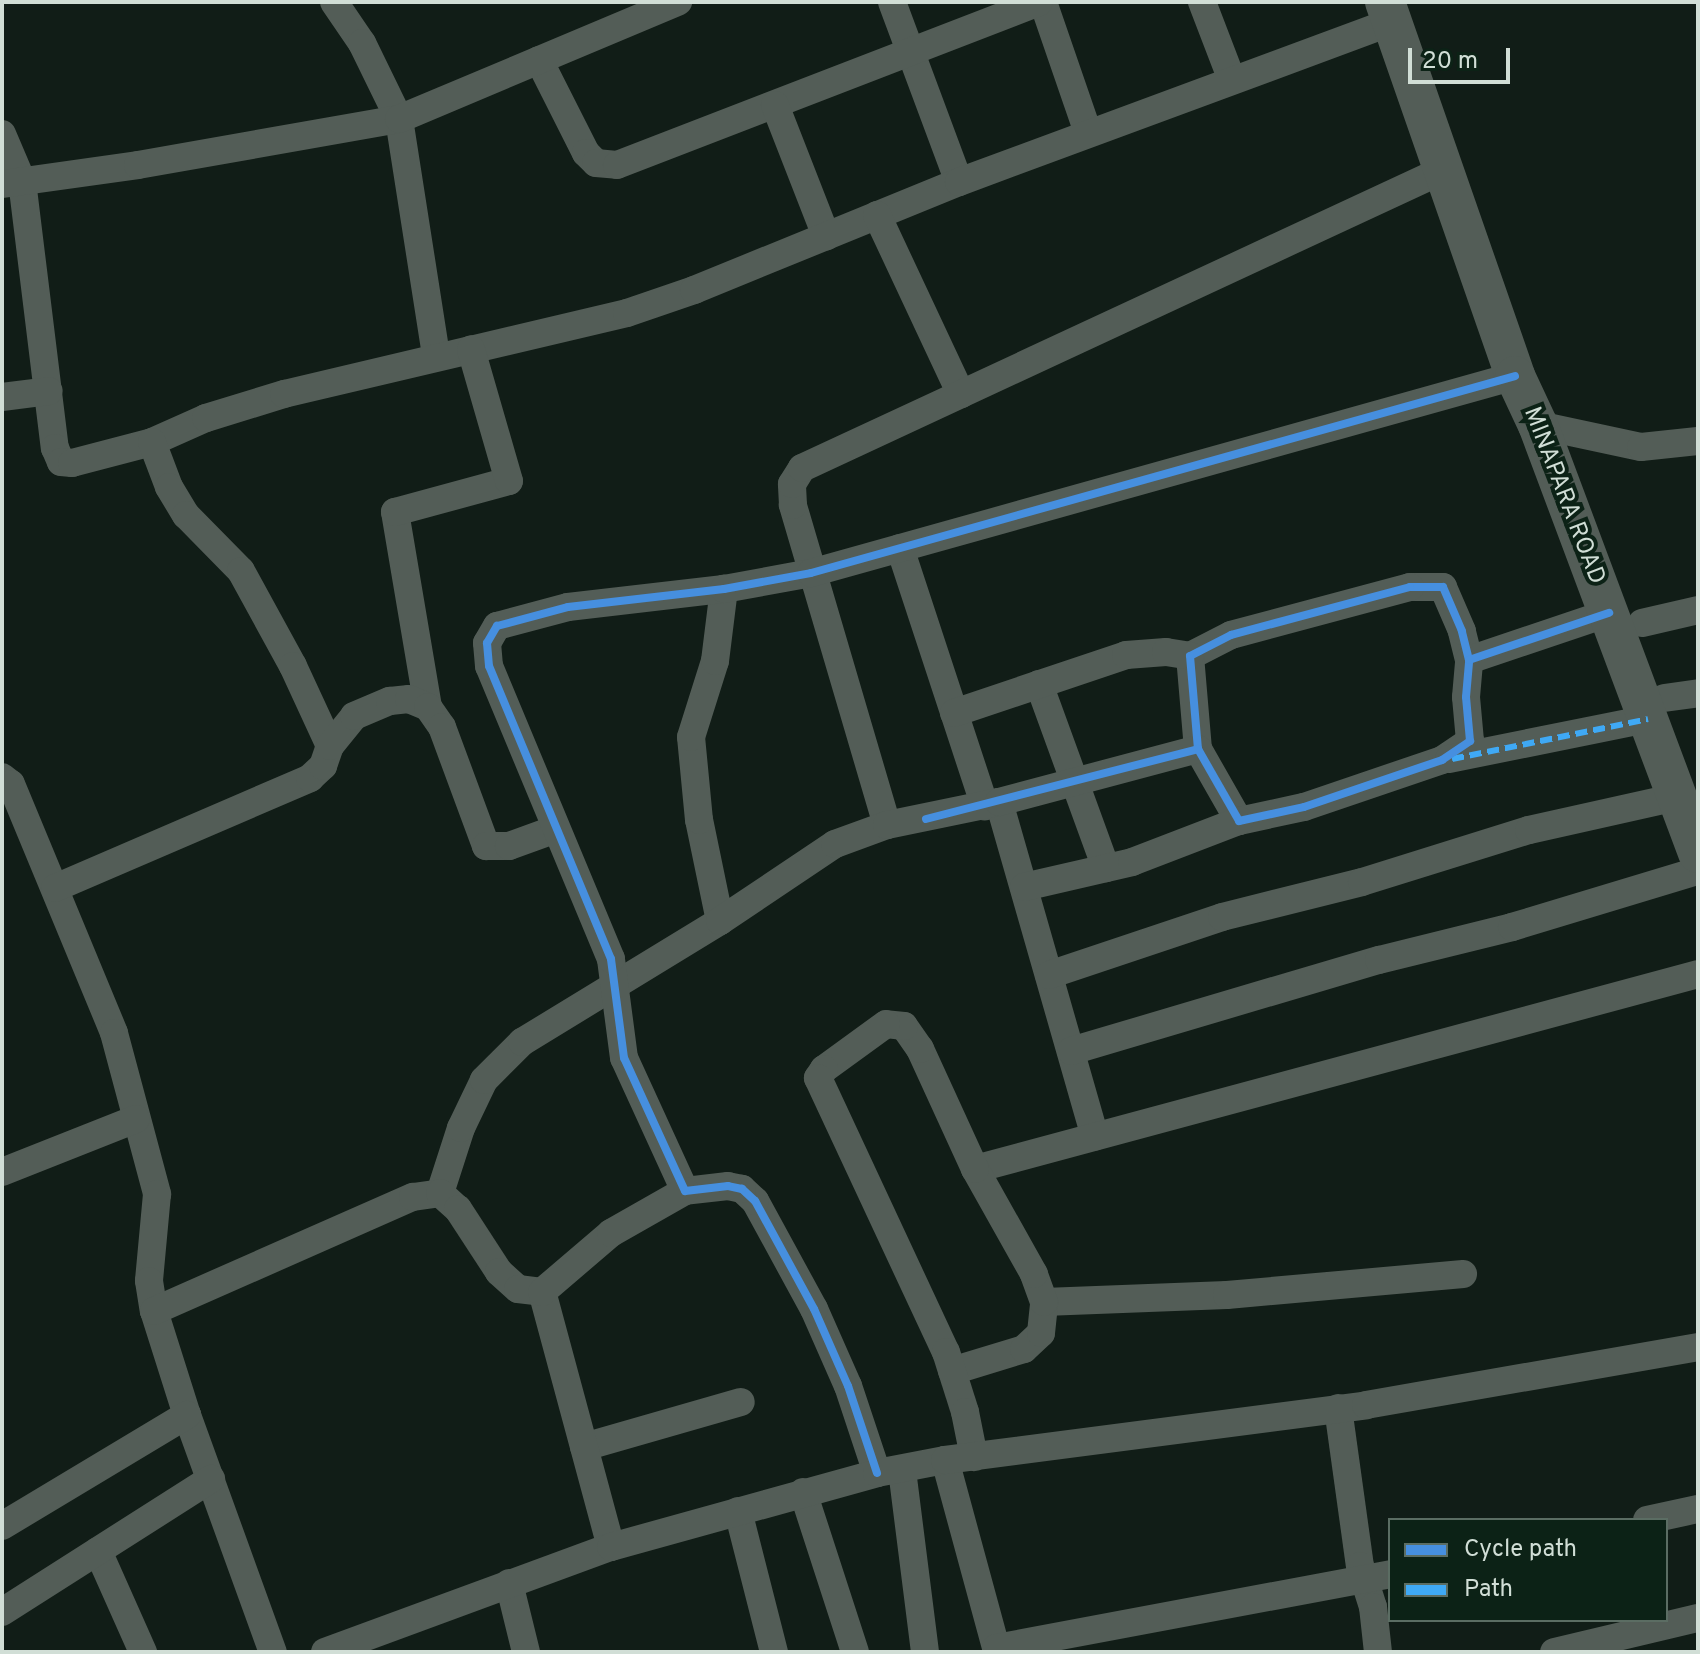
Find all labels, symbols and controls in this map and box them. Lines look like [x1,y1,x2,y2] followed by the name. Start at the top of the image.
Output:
[1412,32,1514,82] scale bar
[1422,47,1478,77] text: 20 m
[1516,403,1610,589] street label: MINAPARA ROAD
[1388,1518,1668,1622] legend
[1464,1535,1577,1565] text: Cycle path
[1464,1575,1513,1605] text: Path

